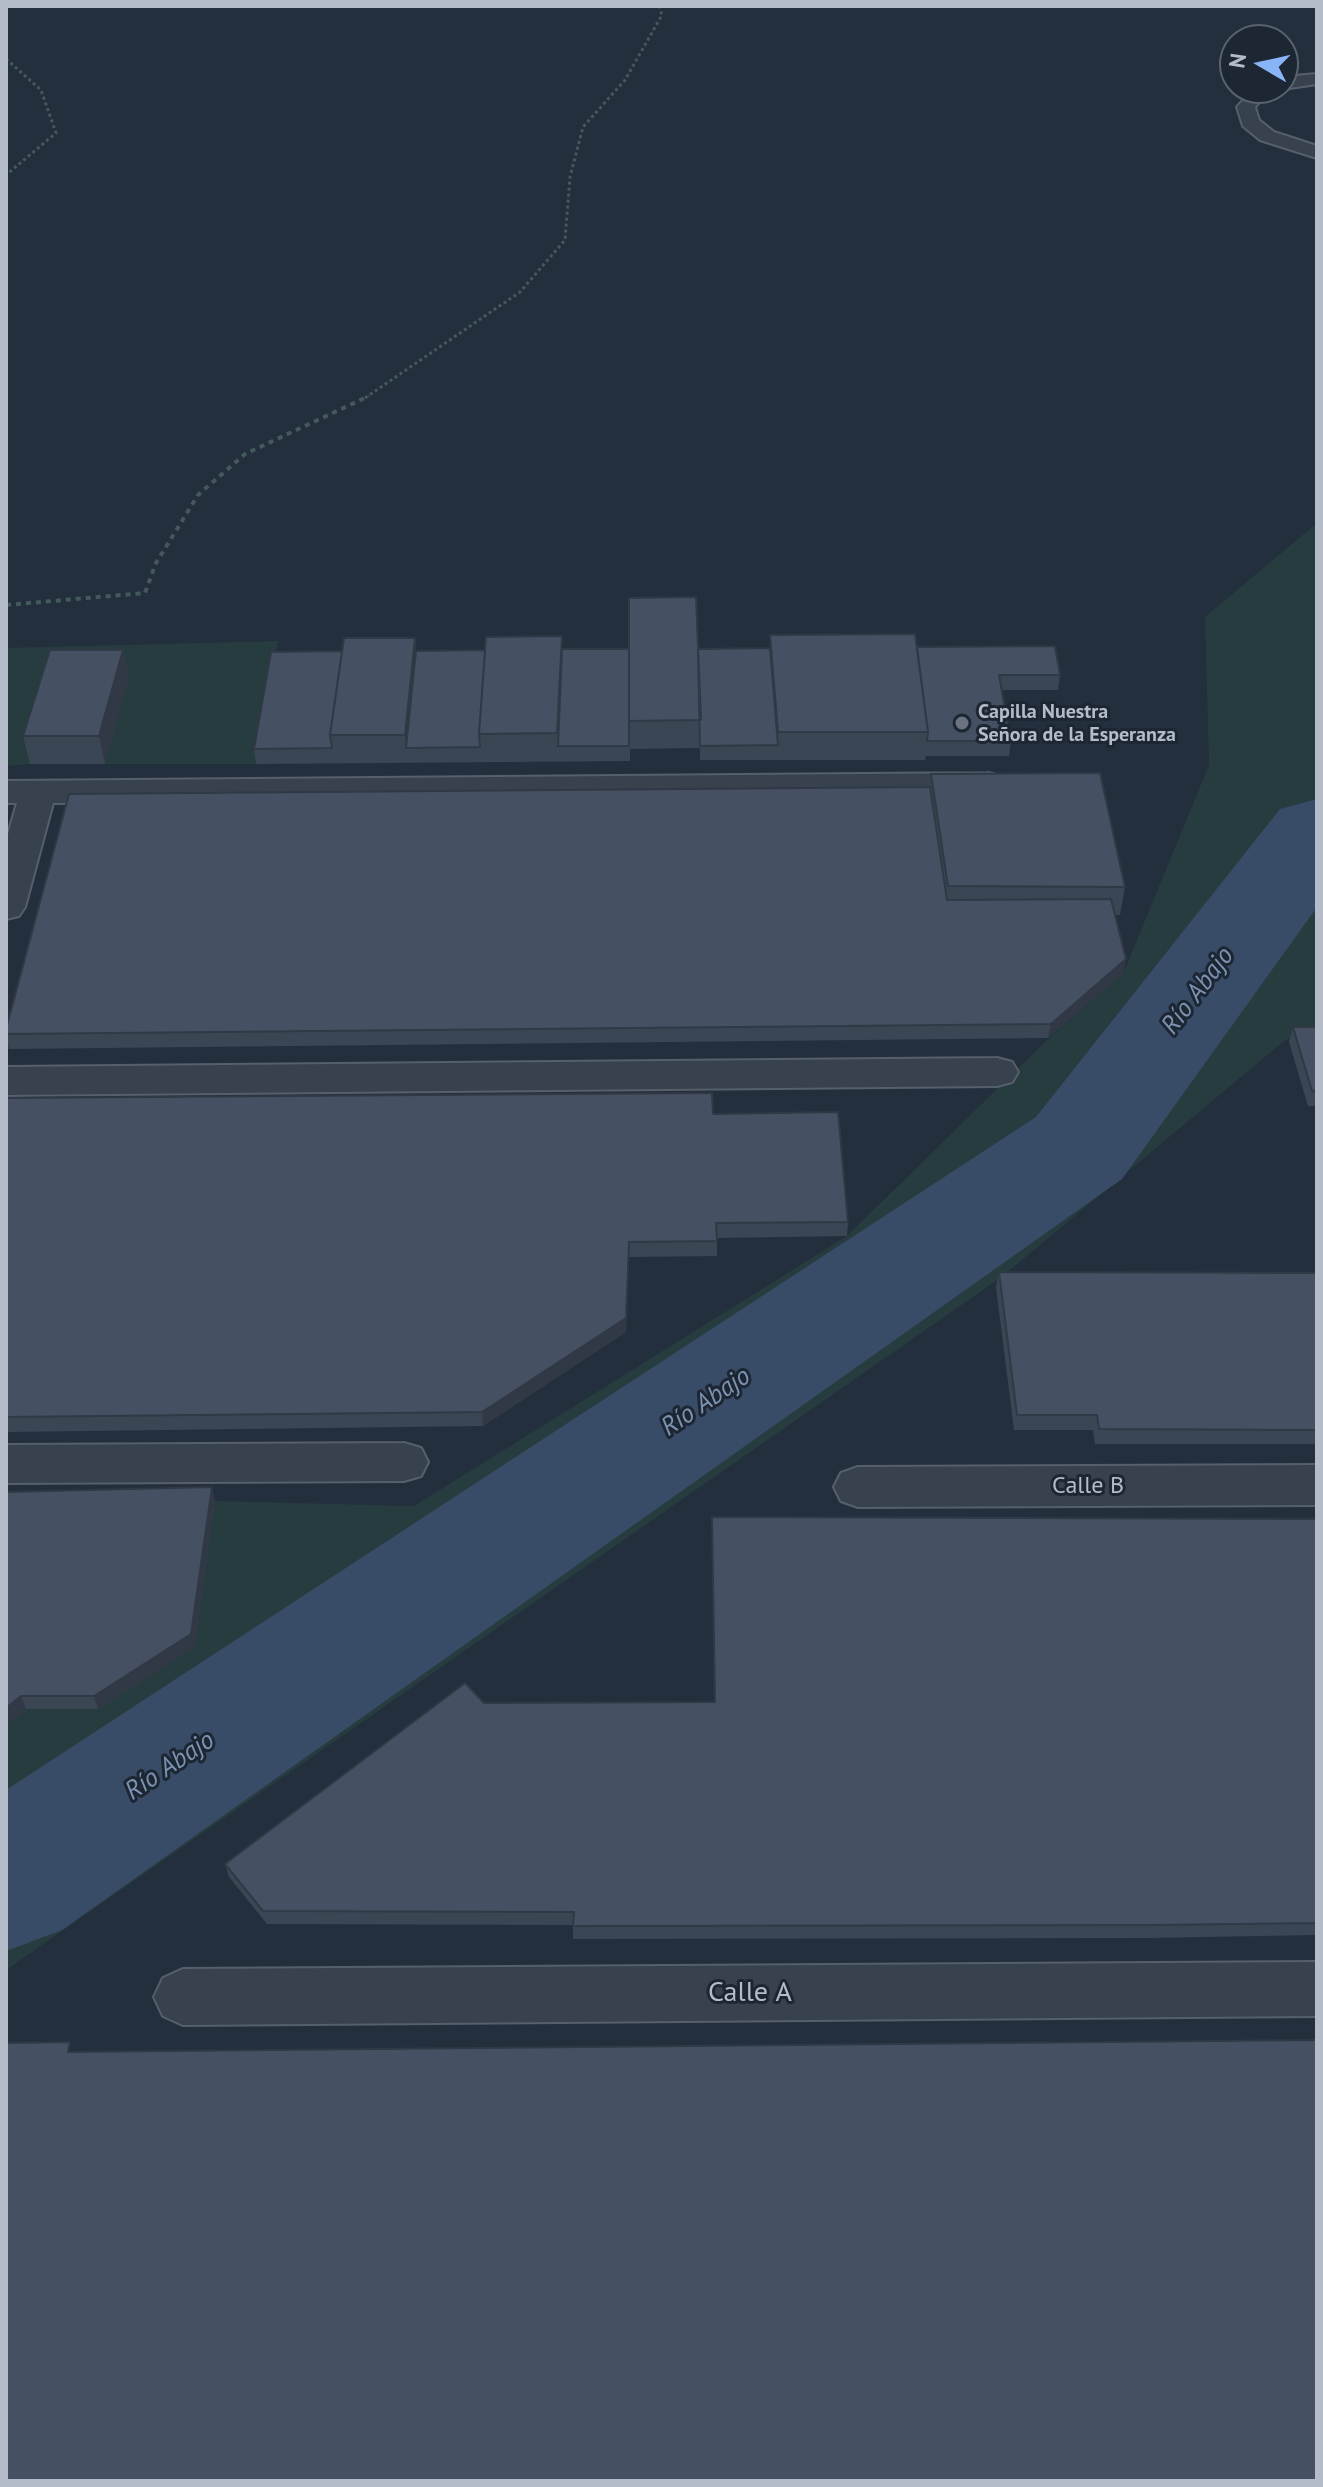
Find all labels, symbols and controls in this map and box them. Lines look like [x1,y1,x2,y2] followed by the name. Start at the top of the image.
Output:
[1219,24,1299,104] north arrow
[1222,51,1252,70] text: N
[978,700,1176,747] place label: Capilla Nuestra Señora de la Esperanza
[953,714,971,732] marker: Capilla Nuestra Señora de la Esperanza
[1155,941,1241,1041] water label: Río Abajo
[655,1361,757,1443] water label: Río Abajo
[1052,1472,1124,1500] street label: Calle B
[119,1725,221,1807] water label: Río Abajo
[708,1976,792,2010] street label: Calle A

